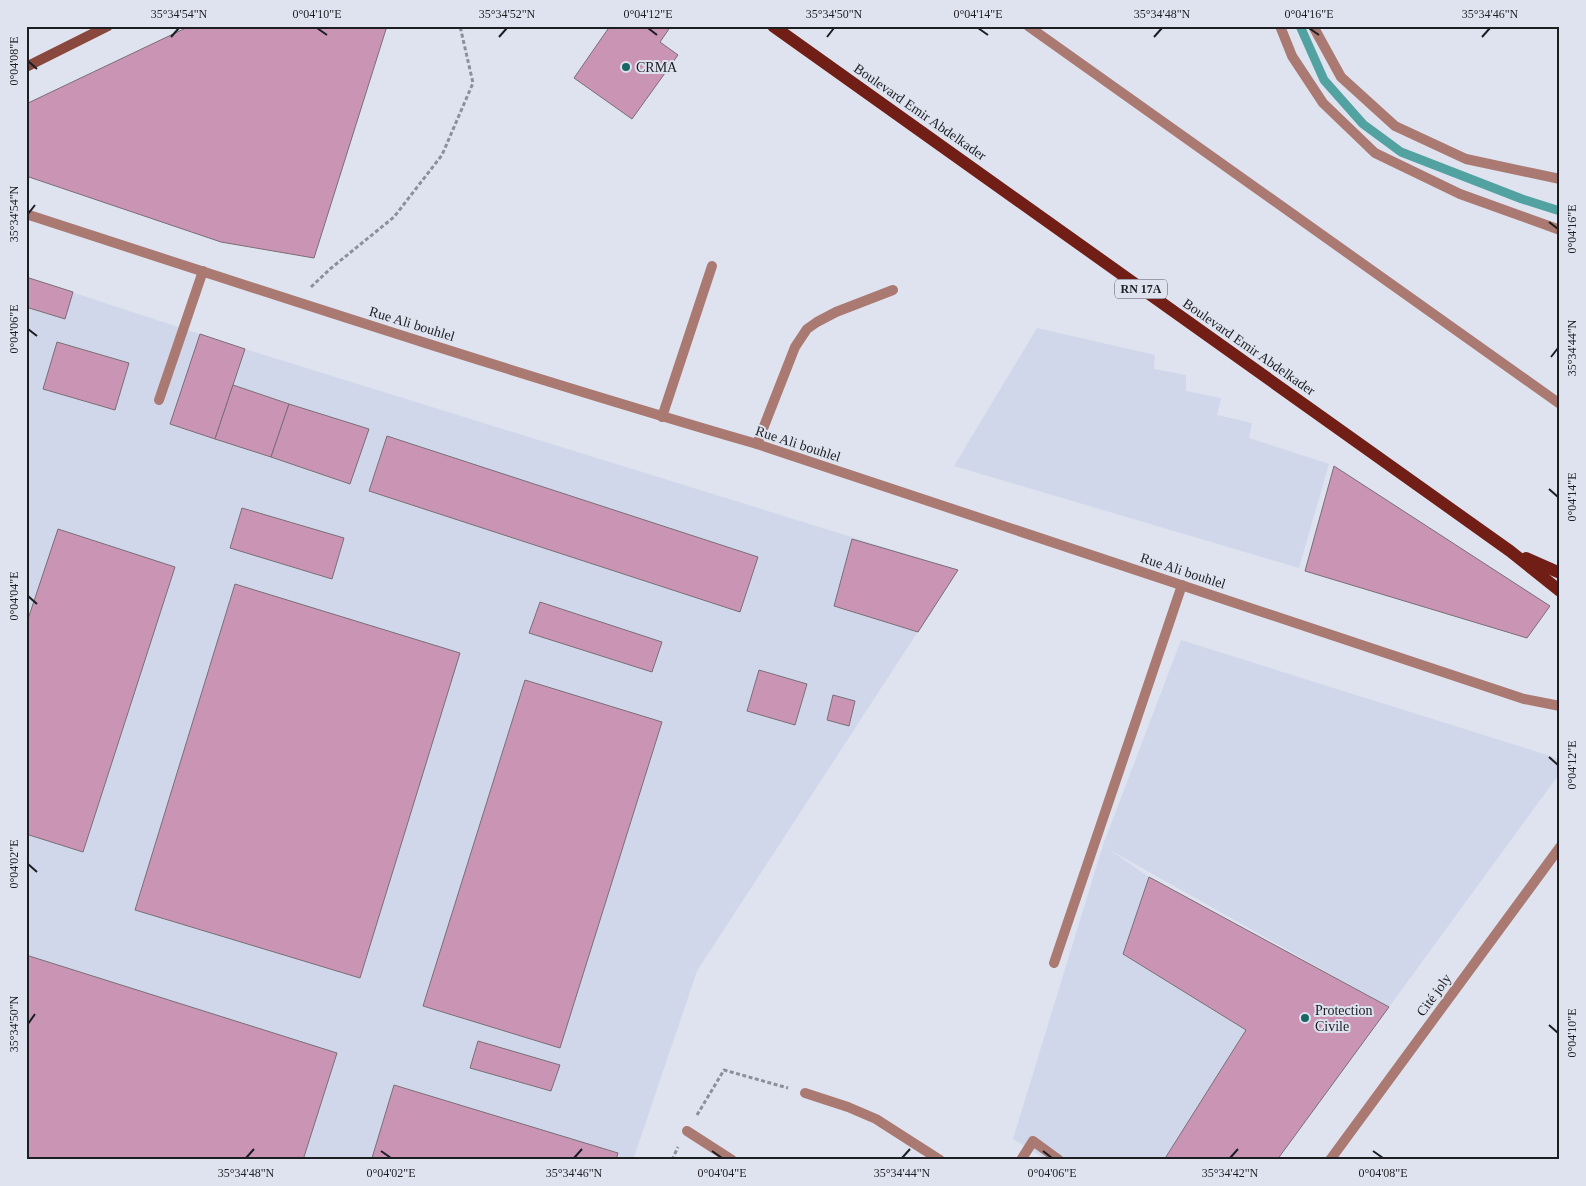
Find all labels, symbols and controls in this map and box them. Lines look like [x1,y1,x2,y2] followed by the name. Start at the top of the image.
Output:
[151,7,208,21] text: 35°34'54"N
[292,7,342,21] text: 0°04'10"E
[479,7,536,21] text: 35°34'52"N
[623,7,673,21] text: 0°04'12"E
[806,7,863,21] text: 35°34'50"N
[953,7,1003,21] text: 0°04'14"E
[1134,7,1191,21] text: 35°34'48"N
[1284,7,1334,21] text: 0°04'16"E
[1462,7,1519,21] text: 35°34'46"N
[7,36,21,86] text: 0°04'08"E
[636,60,678,75] place label: CRMA
[620,61,632,73] marker: CRMA
[851,61,989,164] street label: Boulevard Emir Abdelkader
[7,185,21,242] text: 35°34'54"N
[1565,204,1579,254] text: 0°04'16"E
[1115,280,1167,298] road number: RN 17A
[1180,296,1318,399] street label: Boulevard Emir Abdelkader
[7,304,21,354] text: 0°04'06"E
[367,304,457,344] street label: Rue Ali bouhlel
[1565,319,1579,376] text: 35°34'44"N
[754,423,843,465] street label: Rue Ali bouhlel
[1565,472,1579,522] text: 0°04'14"E
[1139,550,1228,592] street label: Rue Ali bouhlel
[7,571,21,621] text: 0°04'04"E
[1565,740,1579,790] text: 0°04'12"E
[7,839,21,889] text: 0°04'02"E
[1414,971,1454,1019] street label: Cité joly
[7,995,21,1052] text: 35°34'50"N
[1315,1003,1373,1034] place label: Protection Civile
[1565,1008,1579,1058] text: 0°04'10"E
[1299,1012,1311,1024] marker: Protection Civile
[218,1166,275,1180] text: 35°34'48"N
[366,1166,416,1180] text: 0°04'02"E
[546,1166,603,1180] text: 35°34'46"N
[697,1166,747,1180] text: 0°04'04"E
[874,1166,931,1180] text: 35°34'44"N
[1027,1166,1077,1180] text: 0°04'06"E
[1202,1166,1259,1180] text: 35°34'42"N
[1358,1166,1408,1180] text: 0°04'08"E

